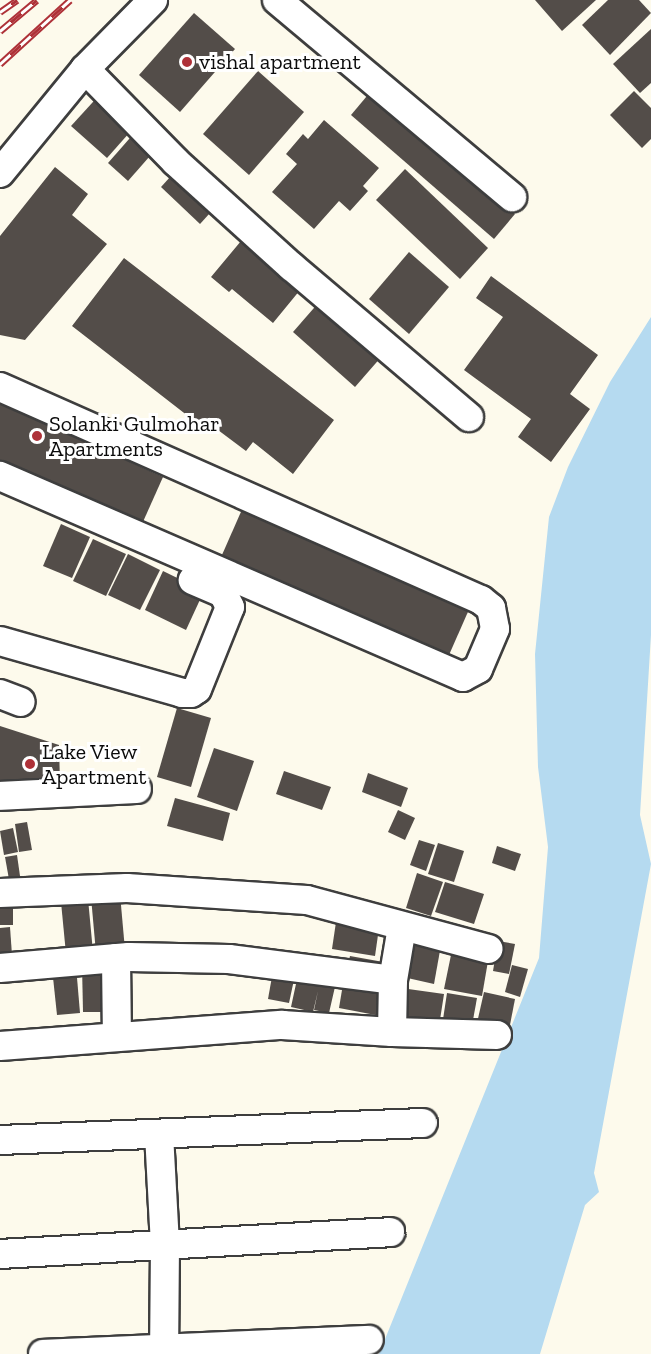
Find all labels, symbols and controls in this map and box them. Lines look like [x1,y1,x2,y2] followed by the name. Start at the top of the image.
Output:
[199,49,361,75] place label: vishal apartment
[180,55,194,69] marker: vishal apartment
[49,410,220,462] place label: Solanki Gulmohar Apartments
[30,429,44,443] marker: Solanki Gulmohar Apartments
[42,738,146,790] place label: Lake View Apartment
[23,757,37,771] marker: Lake View Apartment

